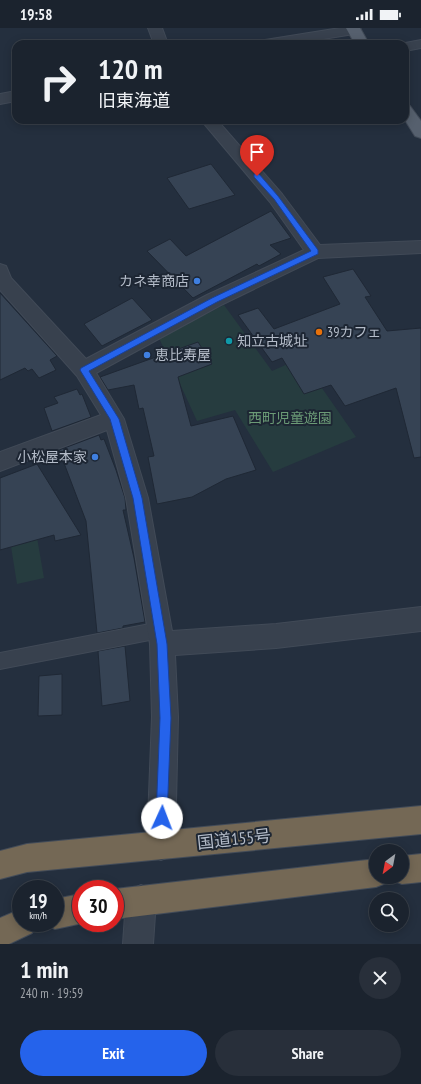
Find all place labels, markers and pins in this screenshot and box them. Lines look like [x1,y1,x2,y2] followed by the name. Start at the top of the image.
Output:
[240,135,274,176] pin
[119,272,189,290] place label: カネ幸商店
[192,276,202,286] marker: カネ幸商店
[327,323,382,341] place label: 39カフェ
[314,327,324,337] marker: 39カフェ
[237,332,307,350] place label: 知立古城址
[224,336,234,346] marker: 知立古城址
[155,346,211,364] place label: 恵比寿屋
[142,350,152,360] marker: 恵比寿屋
[17,448,87,466] place label: 小松屋本家
[90,452,100,462] marker: 小松屋本家

